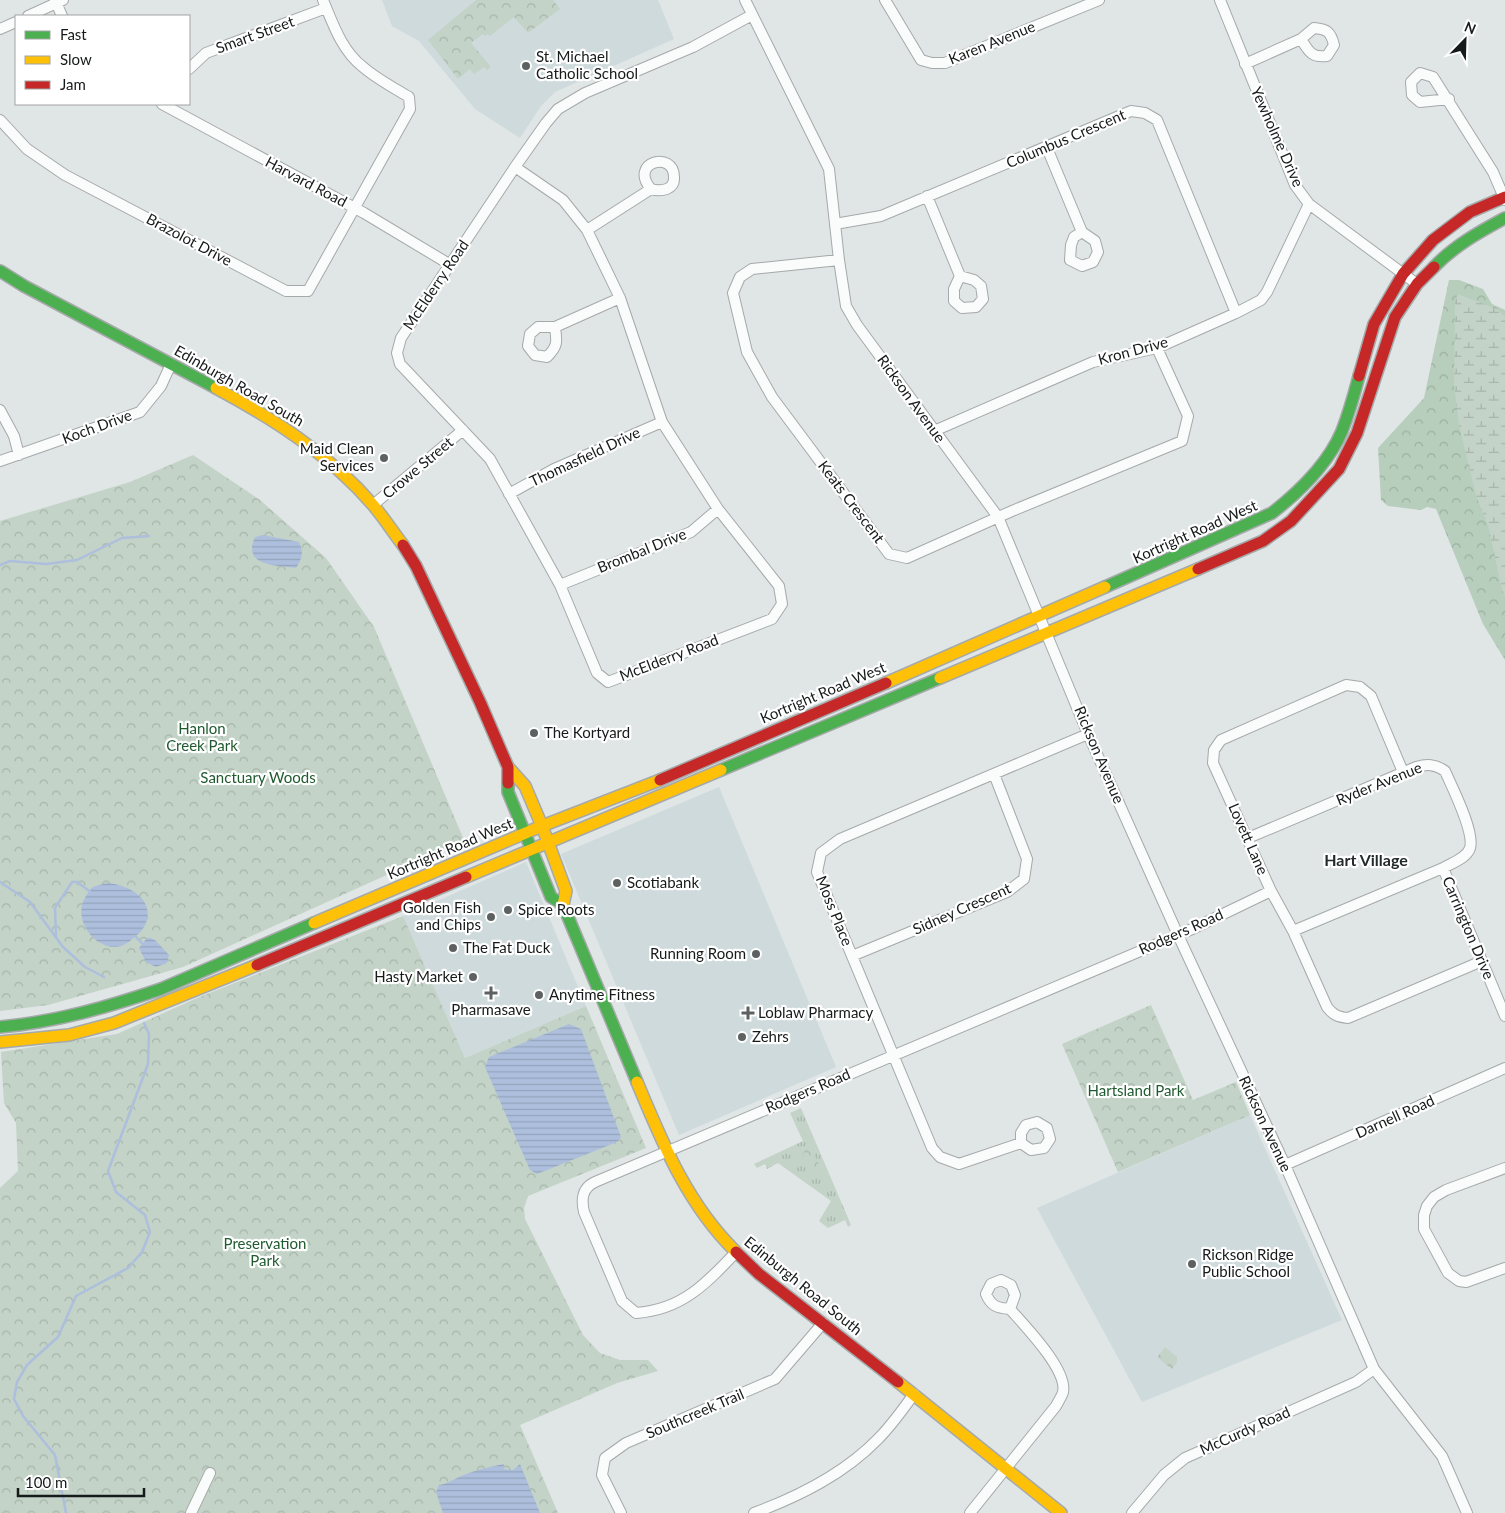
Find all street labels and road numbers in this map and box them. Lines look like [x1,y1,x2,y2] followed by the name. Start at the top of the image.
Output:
[213,11,297,57] street label: Smart Street
[946,17,1038,68] street label: Karen Avenue
[1248,84,1308,189] street label: Yewholme Drive
[1003,105,1129,171] street label: Columbus Crescent
[263,152,350,210] street label: Harvard Road
[144,209,235,269] street label: Brazolot Drive
[398,236,472,333] street label: McElderry Road
[1096,332,1170,368] street label: Kron Drive
[172,341,307,430] street label: Edinburgh Road South
[874,351,950,446] street label: Rickson Avenue
[59,405,134,447] street label: Koch Drive
[526,423,643,490] street label: Thomasfield Drive
[378,432,457,502] street label: Crowe Street
[815,457,889,547] street label: Keats Crescent
[1130,495,1260,567] street label: Kortright Road West
[594,524,689,576] street label: Brombal Drive
[617,630,721,684] street label: McElderry Road
[757,657,889,727] street label: Kortright Road West
[1071,703,1129,806] street label: Rickson Avenue
[1333,758,1424,808] street label: Ryder Avenue
[1225,800,1273,877] street label: Lovett Lane
[384,813,516,883] street label: Kortright Road West
[813,873,857,948] street label: Moss Place
[1439,873,1499,982] street label: Carrington Drive
[910,878,1014,938] street label: Sidney Crescent
[1136,904,1226,958] street label: Rodgers Road
[762,1064,853,1116] street label: Rodgers Road
[1236,1073,1296,1175] street label: Rickson Avenue
[1352,1091,1437,1142] street label: Darnell Road
[741,1232,866,1338] street label: Edinburgh Road South
[643,1384,746,1442] street label: Southcreek Trail
[1197,1402,1293,1458] street label: McCurdy Road

